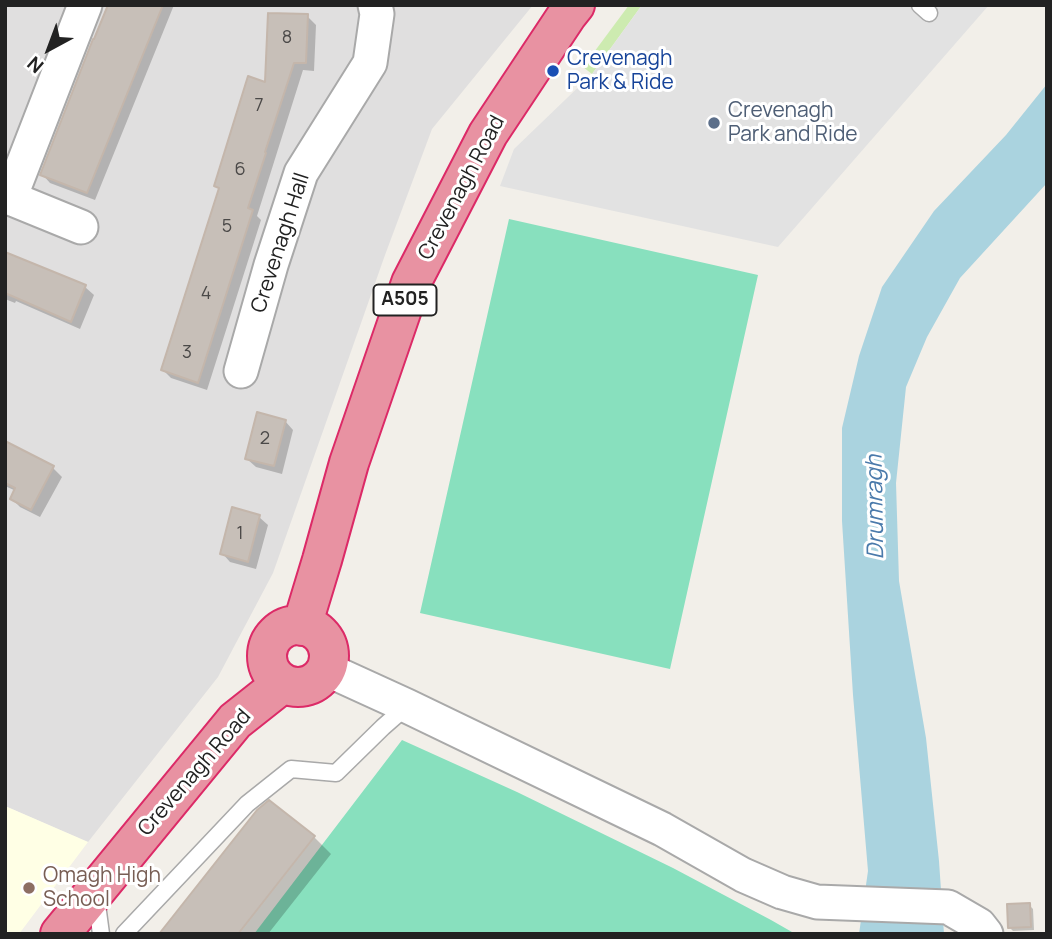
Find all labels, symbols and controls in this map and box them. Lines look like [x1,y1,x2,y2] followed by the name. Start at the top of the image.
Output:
[14,14,84,84] north arrow
[282,27,292,49] house number: 8
[567,46,674,96] place label: Crevenagh Park & Ride
[22,51,49,79] text: N
[545,63,561,79] marker: Crevenagh Park & Ride
[254,95,264,117] house number: 7
[728,98,858,148] place label: Crevenagh Park and Ride
[413,112,511,264] street label: Crevenagh Road
[706,115,722,131] marker: Crevenagh Park and Ride
[234,159,246,181] house number: 6
[247,170,315,316] street label: Crevenagh Hall
[222,216,232,238] house number: 5
[201,283,211,305] house number: 4
[374,284,436,316] road number: A505
[182,342,192,364] house number: 3
[260,428,270,450] house number: 2
[861,454,891,560] water label: Drumragh
[236,523,244,545] house number: 1
[133,705,257,841] street label: Crevenagh Road
[43,863,161,913] place label: Omagh High School
[21,880,37,896] marker: Omagh High School

